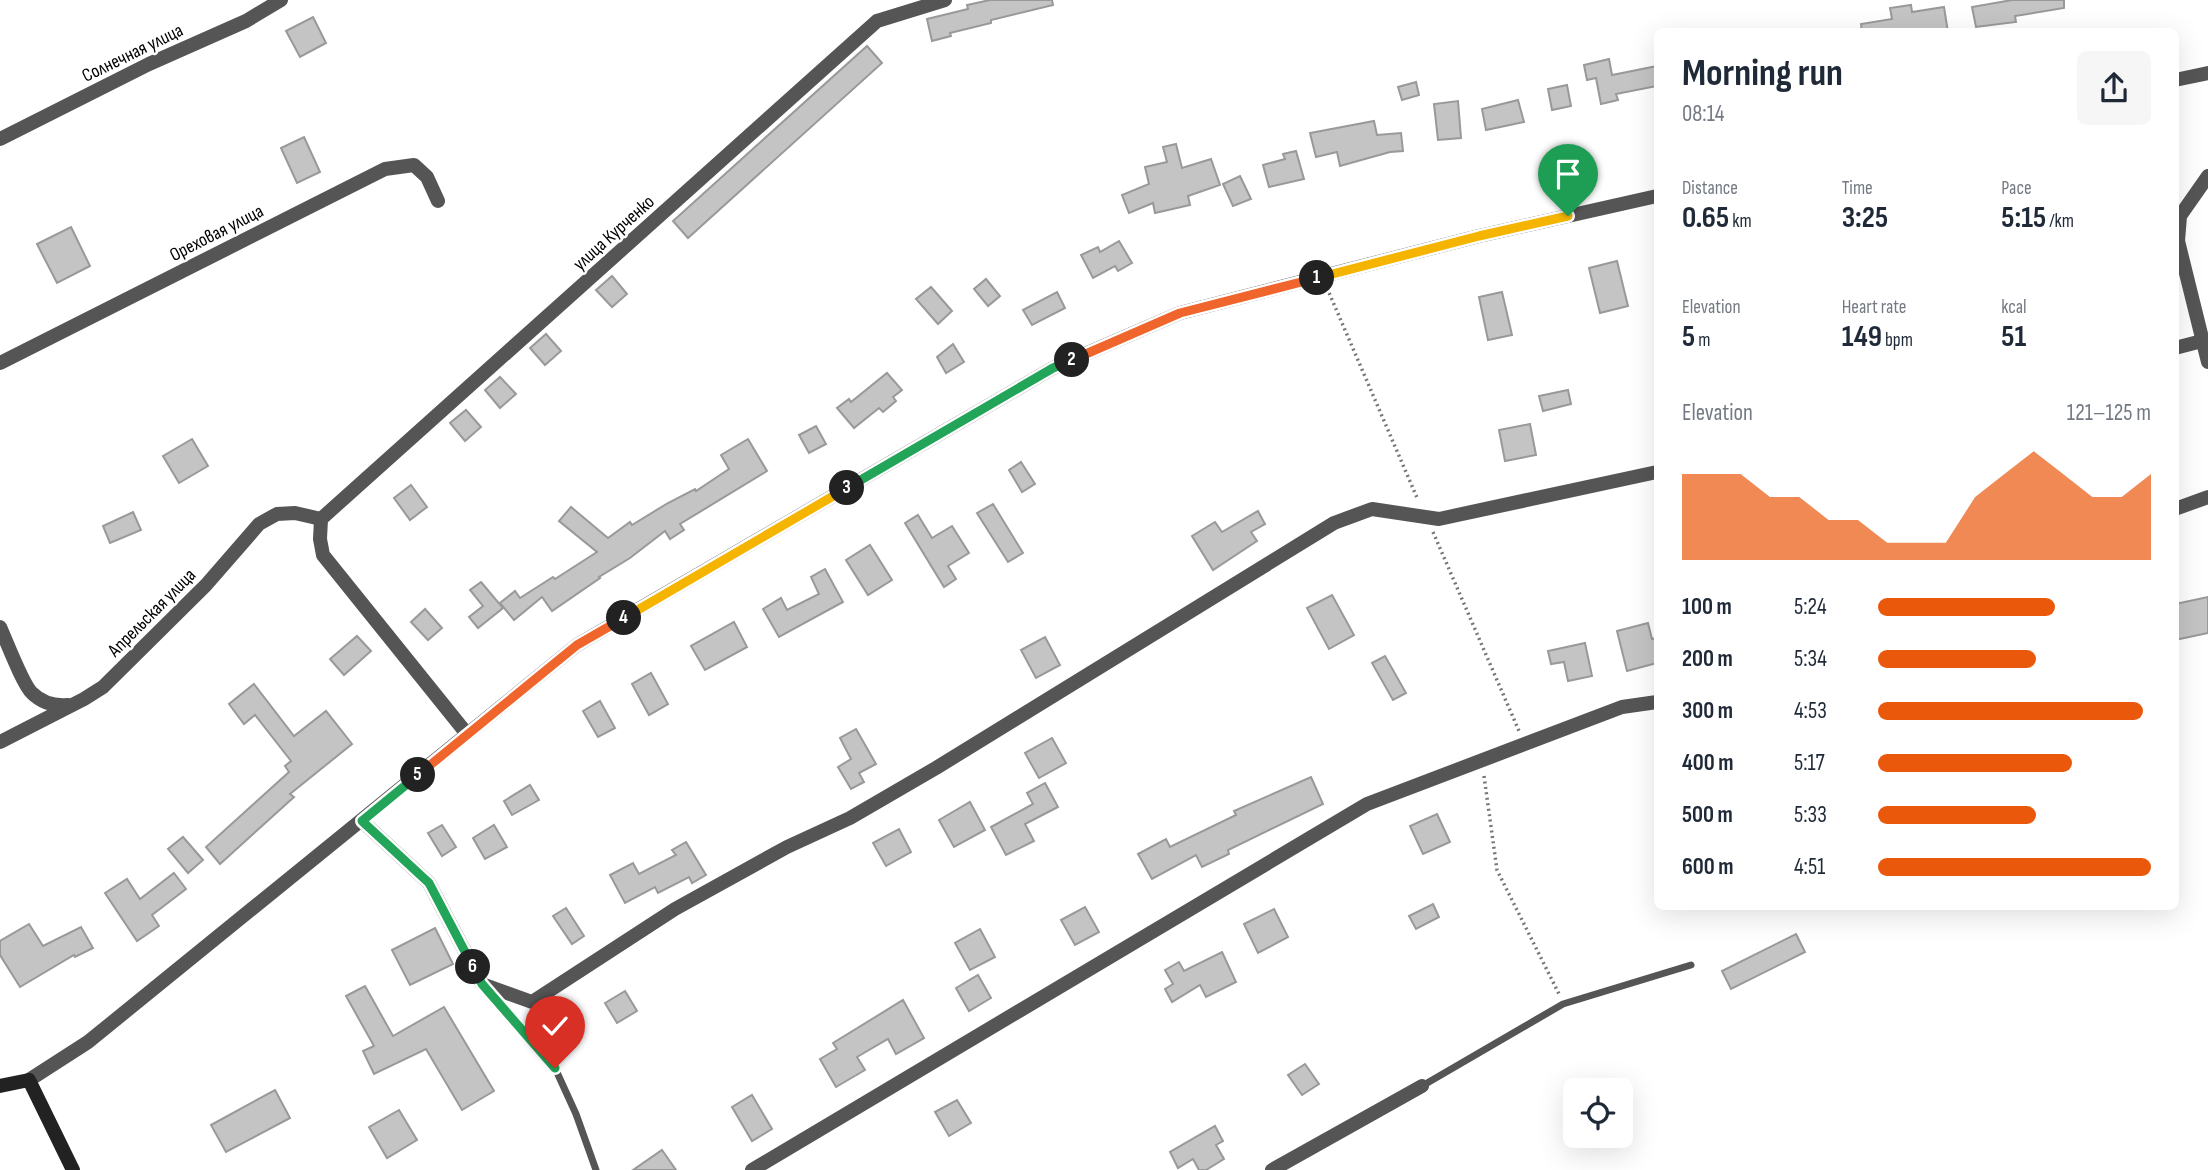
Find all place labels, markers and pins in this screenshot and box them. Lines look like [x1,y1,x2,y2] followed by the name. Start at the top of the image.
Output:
[1538,144,1598,216] pin
[1300,260,1334,296] pin: 1
[1054,342,1090,378] pin: 2
[830,470,864,505] pin: 3
[606,600,642,636] pin: 4
[400,758,436,792] pin: 5
[456,950,490,984] pin: 6
[525,996,585,1068] pin

